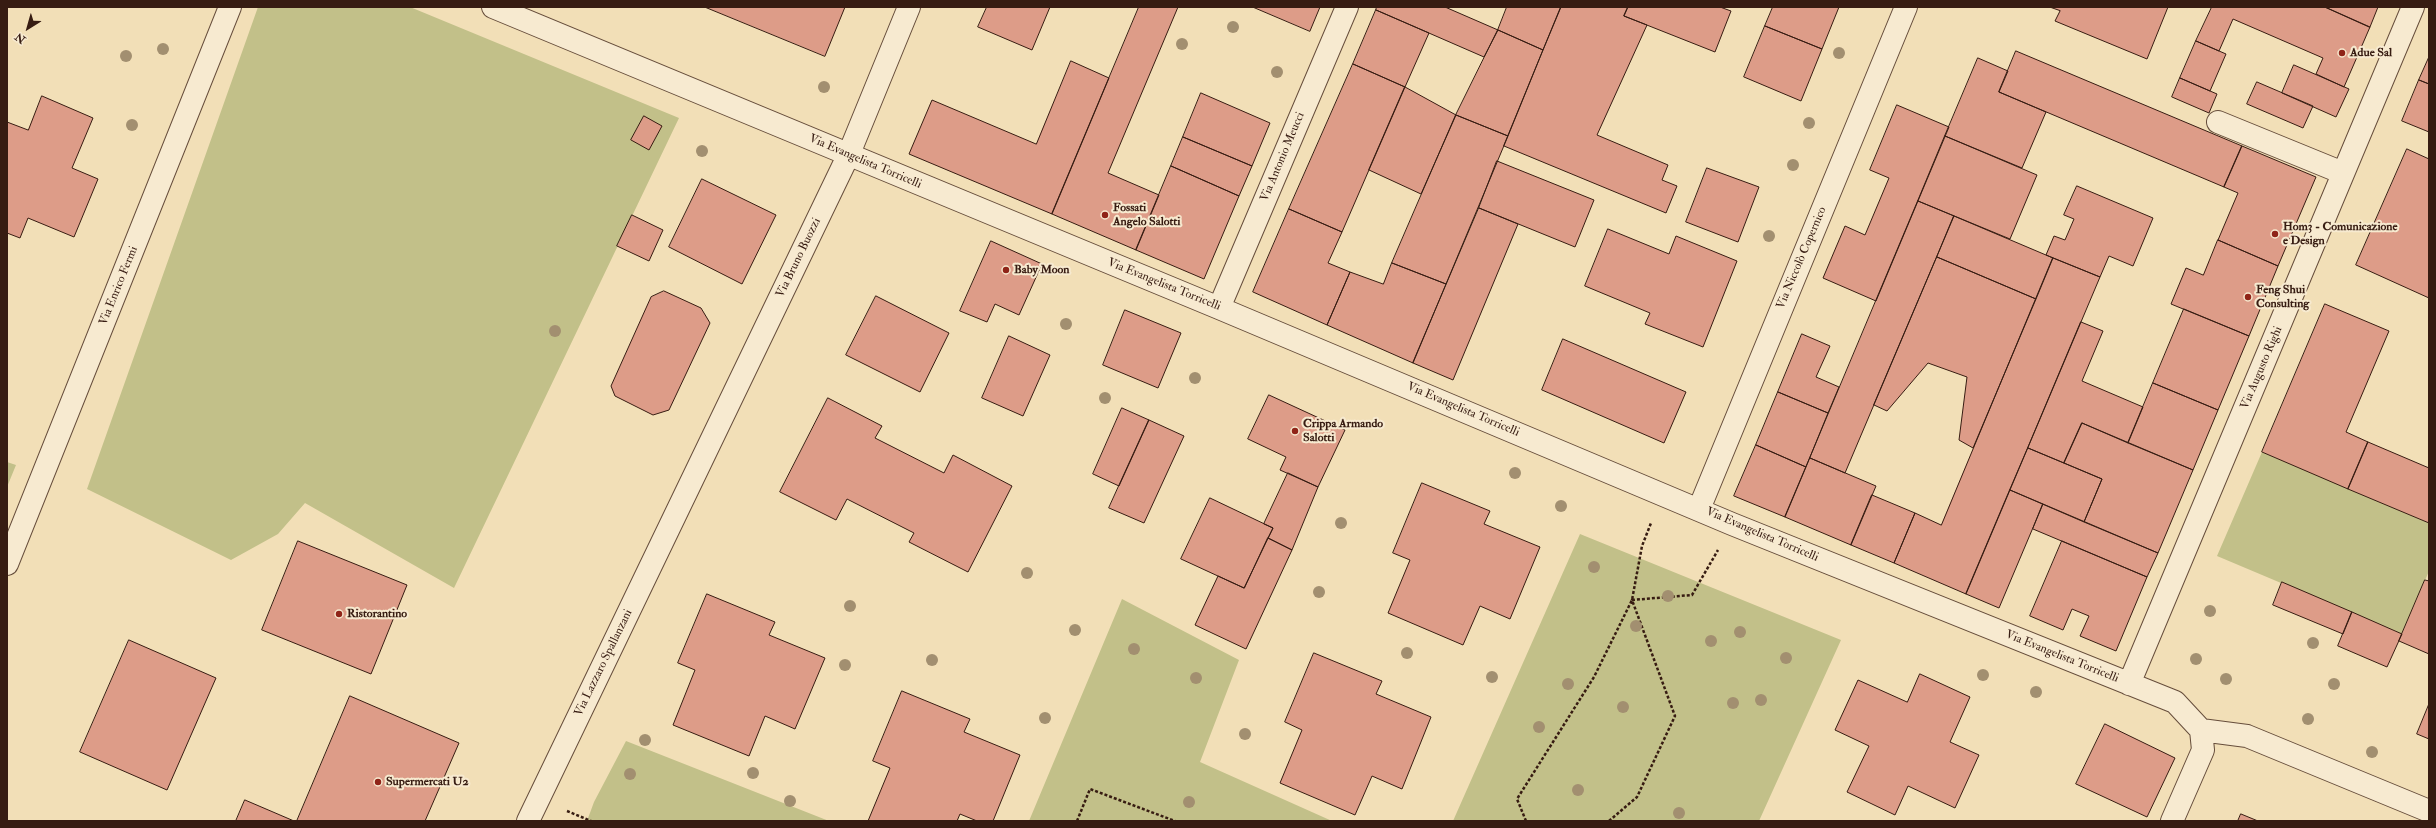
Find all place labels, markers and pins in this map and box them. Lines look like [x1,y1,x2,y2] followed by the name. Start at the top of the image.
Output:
[2350,46,2392,60] place label: Adue Sal
[2337,48,2347,58] marker: Adue Sal
[1113,201,1180,229] place label: Fossati Angelo Salotti
[1100,210,1110,220] marker: Fossati Angelo Salotti
[2283,220,2397,248] place label: Hom3 - Comunicazione e Design
[2270,229,2280,239] marker: Hom3 - Comunicazione e Design
[1014,263,1070,277] place label: Baby Moon
[1001,265,1011,275] marker: Baby Moon
[2256,283,2309,311] place label: Feng Shui Consulting
[2243,292,2253,302] marker: Feng Shui Consulting
[1303,417,1383,445] place label: Crippa Armando Salotti
[1290,426,1300,436] marker: Crippa Armando Salotti
[347,607,407,621] place label: Ristorantino
[334,609,344,619] marker: Ristorantino
[386,775,469,789] place label: Supermercati U2
[373,777,383,787] marker: Supermercati U2

